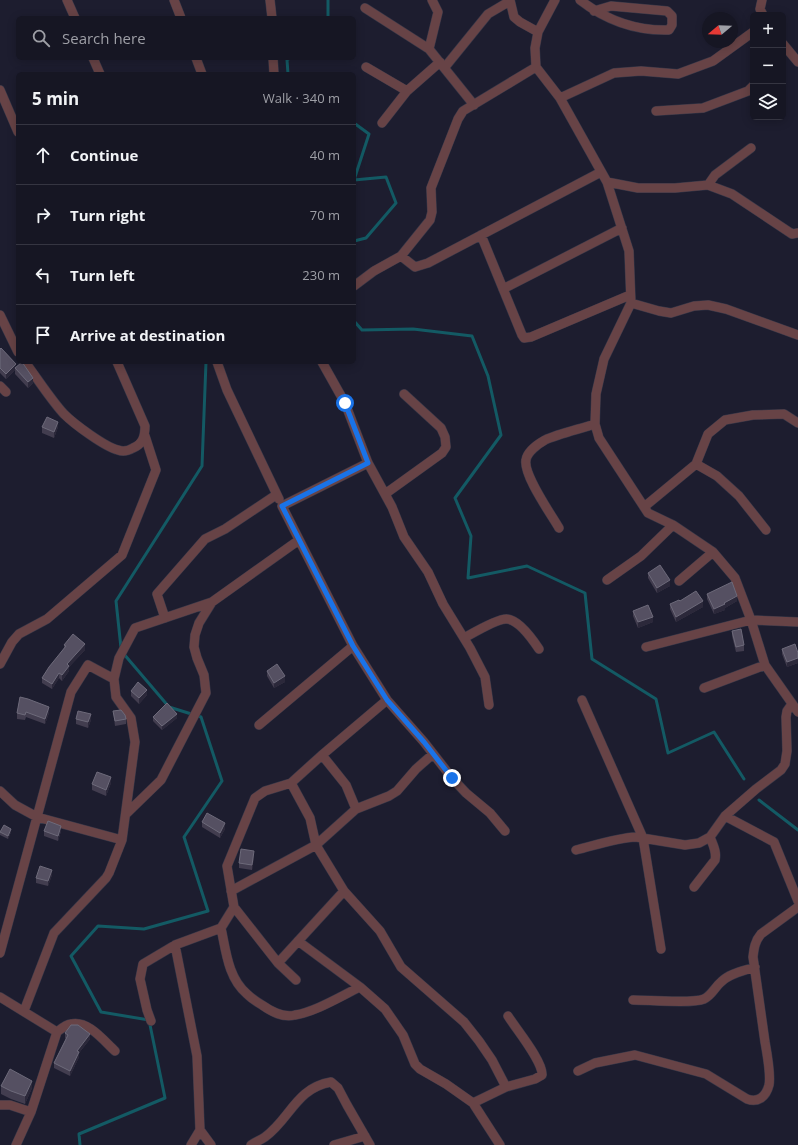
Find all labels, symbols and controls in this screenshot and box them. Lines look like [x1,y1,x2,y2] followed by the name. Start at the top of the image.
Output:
[702,12,738,48] north arrow
[750,12,786,120] map controls
[750,12,786,48] button: +
[16,16,356,60] search box
[30,27,52,49] icon: search
[62,28,146,48] text: Search here
[750,48,786,84] button: −
[750,84,786,120] button: layers
[32,87,79,110] text: 5 min
[263,89,340,107] text: Walk · 340 m
[32,144,54,166] icon: ahead
[70,145,138,165] text: Continue
[310,146,340,164] text: 40 m
[32,204,54,226] icon: right
[70,205,145,225] text: Turn right
[310,206,340,224] text: 70 m
[32,264,54,286] icon: left
[70,265,135,285] text: Turn left
[302,266,340,284] text: 230 m
[32,324,54,346] icon: arrive
[70,325,225,345] text: Arrive at destination
[336,394,354,412] route start
[443,769,461,787] route end

